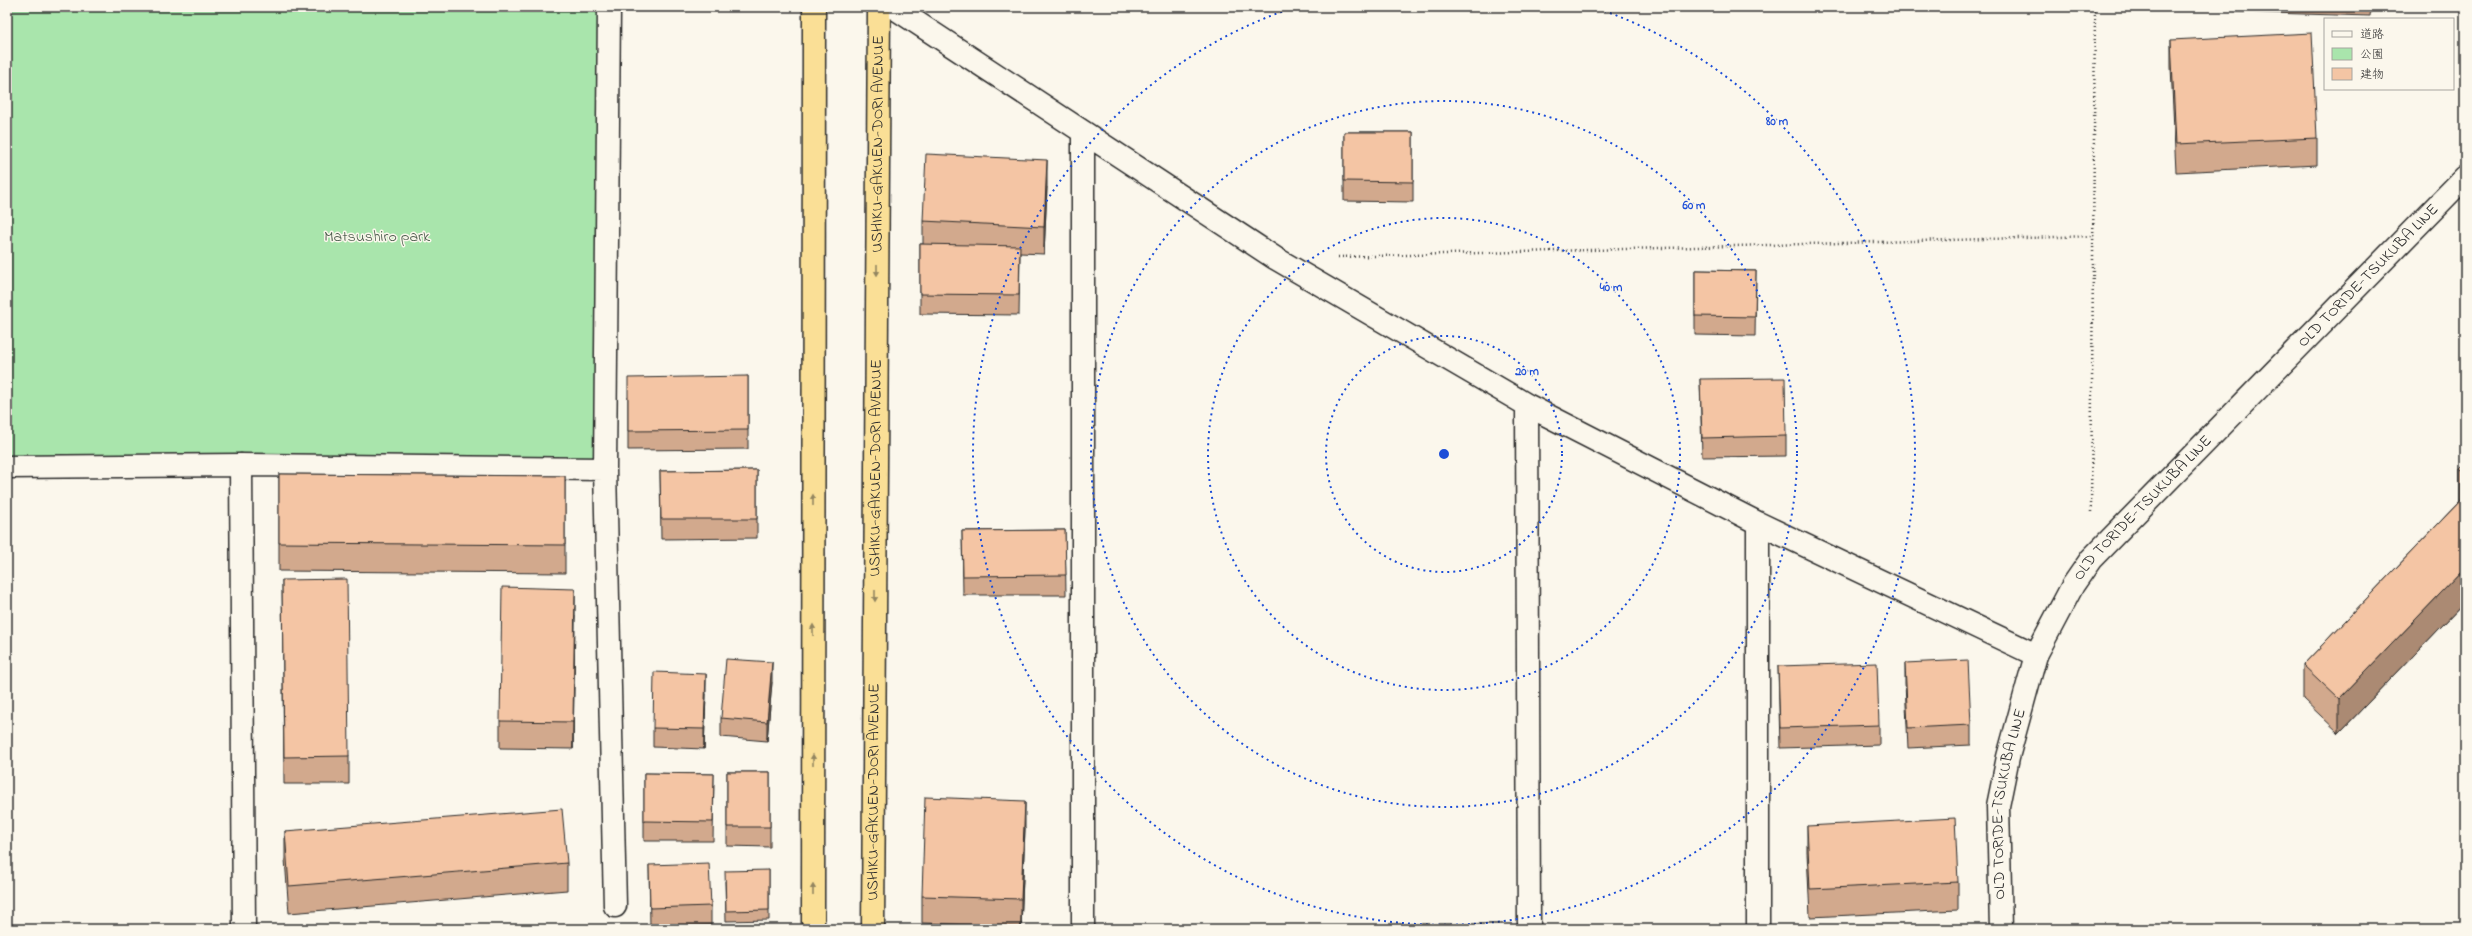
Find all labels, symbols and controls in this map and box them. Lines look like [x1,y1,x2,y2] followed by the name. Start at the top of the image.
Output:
[2324,18,2454,90] legend
[2360,26,2384,44] text: 道路
[865,35,891,253] street label: USHIKU-GAKUEN-DORI AVENUE
[2360,46,2384,64] text: 公園
[2360,66,2384,84] text: 建物
[1765,113,1789,131] text: 80 m
[1682,197,1706,215] text: 60 m
[2292,198,2445,353] street label: OLD TORIDE-TSUKUBA LINE
[324,225,431,249] park label: Matsushiro park
[874,264,880,277] one-way arrow
[1599,279,1623,297] text: 40 m
[863,359,889,577] street label: USHIKU-GAKUEN-DORI AVENUE
[1514,363,1539,381] text: 20 m
[2067,430,2218,586] street label: OLD TORIDE-TSUKUBA LINE
[1437,447,1451,461] centre of rings
[810,493,816,506] one-way arrow
[872,590,878,603] one-way arrow
[810,623,816,636] one-way arrow
[861,683,887,901] street label: USHIKU-GAKUEN-DORI AVENUE
[1986,706,2033,900] street label: OLD TORIDE-TSUKUBA LINE
[810,753,816,766] one-way arrow
[810,883,816,896] one-way arrow

